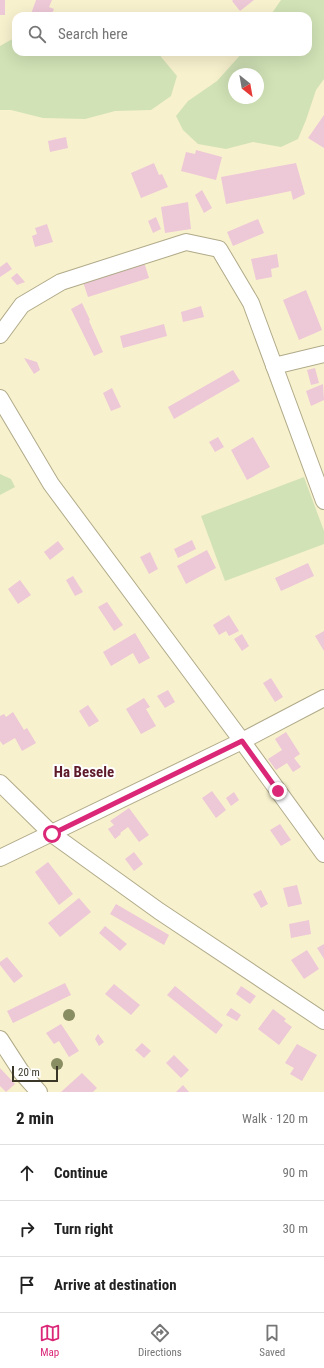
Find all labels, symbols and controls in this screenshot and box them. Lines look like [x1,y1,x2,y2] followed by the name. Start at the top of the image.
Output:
[12,12,312,56] search box
[26,23,48,45] icon: search
[58,25,128,43] text: Search here
[228,68,264,104] north arrow
[54,763,114,781] district label: Ha Besele
[269,782,287,800] route end
[43,825,61,843] route start
[12,1064,58,1083] scale bar
[18,1066,40,1079] text: 20 m
[16,1108,54,1128] text: 2 min
[242,1111,308,1126] text: Walk · 120 m
[16,1162,38,1184] icon: ahead
[54,1164,108,1182] text: Continue
[282,1165,308,1180] text: 90 m
[16,1218,38,1240] icon: right
[54,1220,113,1238] text: Turn right
[282,1221,308,1236] text: 30 m
[16,1274,38,1296] icon: arrive
[54,1276,177,1294] text: Arrive at destination
[39,1322,61,1359] tab: Map
[138,1322,182,1359] tab: Directions
[259,1322,285,1359] tab: Saved

